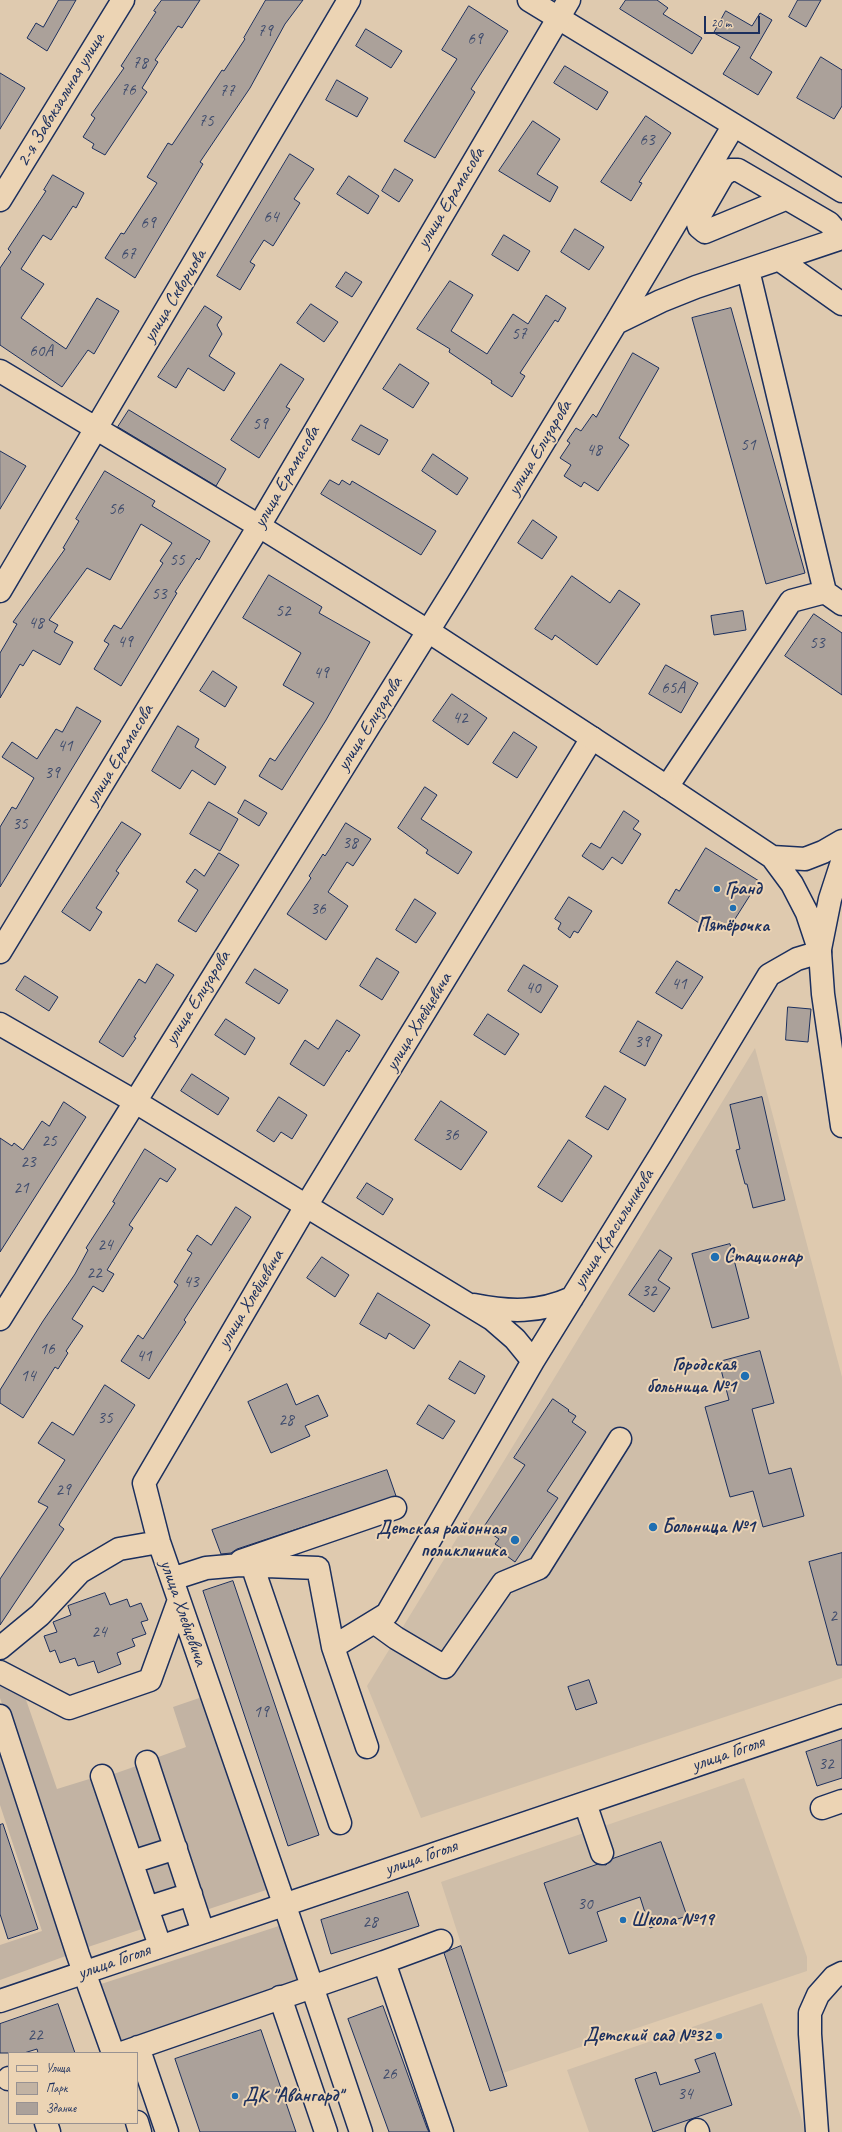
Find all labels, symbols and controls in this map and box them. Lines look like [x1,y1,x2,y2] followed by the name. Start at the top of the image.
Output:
[706,8,762,34] scale bar
[711,15,731,31] text: 20 m
[257,22,273,42] house number: 79
[12,29,110,171] street label: 2-я Завокзальная улица
[467,30,483,50] house number: 69
[132,54,148,74] house number: 78
[120,81,136,101] house number: 76
[219,82,235,102] house number: 77
[198,112,214,132] house number: 75
[639,131,655,151] house number: 63
[412,143,490,253] street label: улица Ерамасова
[263,208,279,228] house number: 64
[140,214,156,234] house number: 69
[120,245,136,265] house number: 67
[138,245,212,347] street label: улица Скворцова
[511,325,527,345] house number: 57
[29,342,53,362] house number: 60А
[503,396,577,500] street label: улица Елизарова
[252,415,268,435] house number: 59
[249,422,325,532] street label: улица Ерамасова
[740,436,756,456] house number: 51
[586,441,602,461] house number: 48
[108,500,124,520] house number: 56
[169,551,185,571] house number: 55
[151,585,167,605] house number: 53
[275,602,291,622] house number: 52
[28,614,44,634] house number: 48
[117,633,133,653] house number: 49
[809,634,825,654] house number: 53
[313,664,329,684] house number: 49
[332,673,408,775] street label: улица Елизарова
[661,679,685,699] house number: 65А
[81,700,159,810] street label: улица Ерамасова
[452,709,468,729] house number: 42
[57,737,73,757] house number: 41
[44,764,60,784] house number: 39
[12,815,28,835] house number: 35
[342,834,358,854] house number: 38
[725,878,762,900] place label: Гранд
[712,884,722,894] marker: Гранд
[310,900,326,920] house number: 36
[728,903,738,913] marker: Пятёрочка
[697,915,769,937] place label: Пятёрочка
[160,947,236,1049] street label: улица Елизарова
[381,969,457,1075] street label: улица Хлебцевича
[671,975,687,995] house number: 41
[525,979,541,999] house number: 40
[634,1033,650,1053] house number: 39
[443,1126,459,1146] house number: 36
[41,1132,57,1152] house number: 25
[20,1153,36,1173] house number: 23
[568,1165,660,1293] street label: улица Красильникова
[13,1179,29,1199] house number: 21
[97,1236,113,1256] house number: 24
[213,1246,289,1352] street label: улица Хлебцевича
[724,1246,802,1268] place label: Стационар
[709,1251,721,1263] marker: Стационар
[86,1264,102,1284] house number: 22
[183,1273,199,1293] house number: 43
[641,1282,657,1302] house number: 32
[39,1340,55,1360] house number: 16
[136,1347,152,1367] house number: 41
[647,1354,736,1398] place label: Городская больница №1
[20,1367,36,1387] house number: 14
[739,1370,751,1382] marker: Городская больница №1
[97,1409,113,1429] house number: 35
[278,1411,294,1431] house number: 28
[55,1481,71,1501] house number: 29
[662,1516,755,1538] place label: Больница №1
[376,1518,506,1562] place label: Детская районная поликлиника
[647,1521,659,1533] marker: Больница №1
[509,1534,521,1546] marker: Детская районная поликлиника
[154,1557,212,1669] street label: улица Хлебцевича
[829,1607,837,1627] house number: 2
[91,1623,107,1643] house number: 24
[253,1703,269,1723] house number: 19
[689,1731,767,1777] street label: улица Гоголя
[818,1755,834,1775] house number: 32
[382,1835,460,1881] street label: улица Гоголя
[577,1895,593,1915] house number: 30
[631,1909,713,1931] place label: Школа №19
[362,1913,378,1933] house number: 28
[618,1915,628,1925] marker: Школа №19
[75,1939,153,1985] street label: улица Гоголя
[583,2025,711,2047] place label: Детский сад №32
[27,2026,43,2046] house number: 22
[714,2031,724,2041] marker: Детский сад №32
[8,2052,138,2124] legend
[46,2060,70,2076] text: Улица
[381,2065,397,2085] house number: 26
[46,2080,67,2096] text: Парк
[243,2085,343,2107] place label: ДК "Авангард"
[677,2085,693,2105] house number: 34
[230,2091,240,2101] marker: ДК "Авангард"
[46,2100,76,2116] text: Здание

